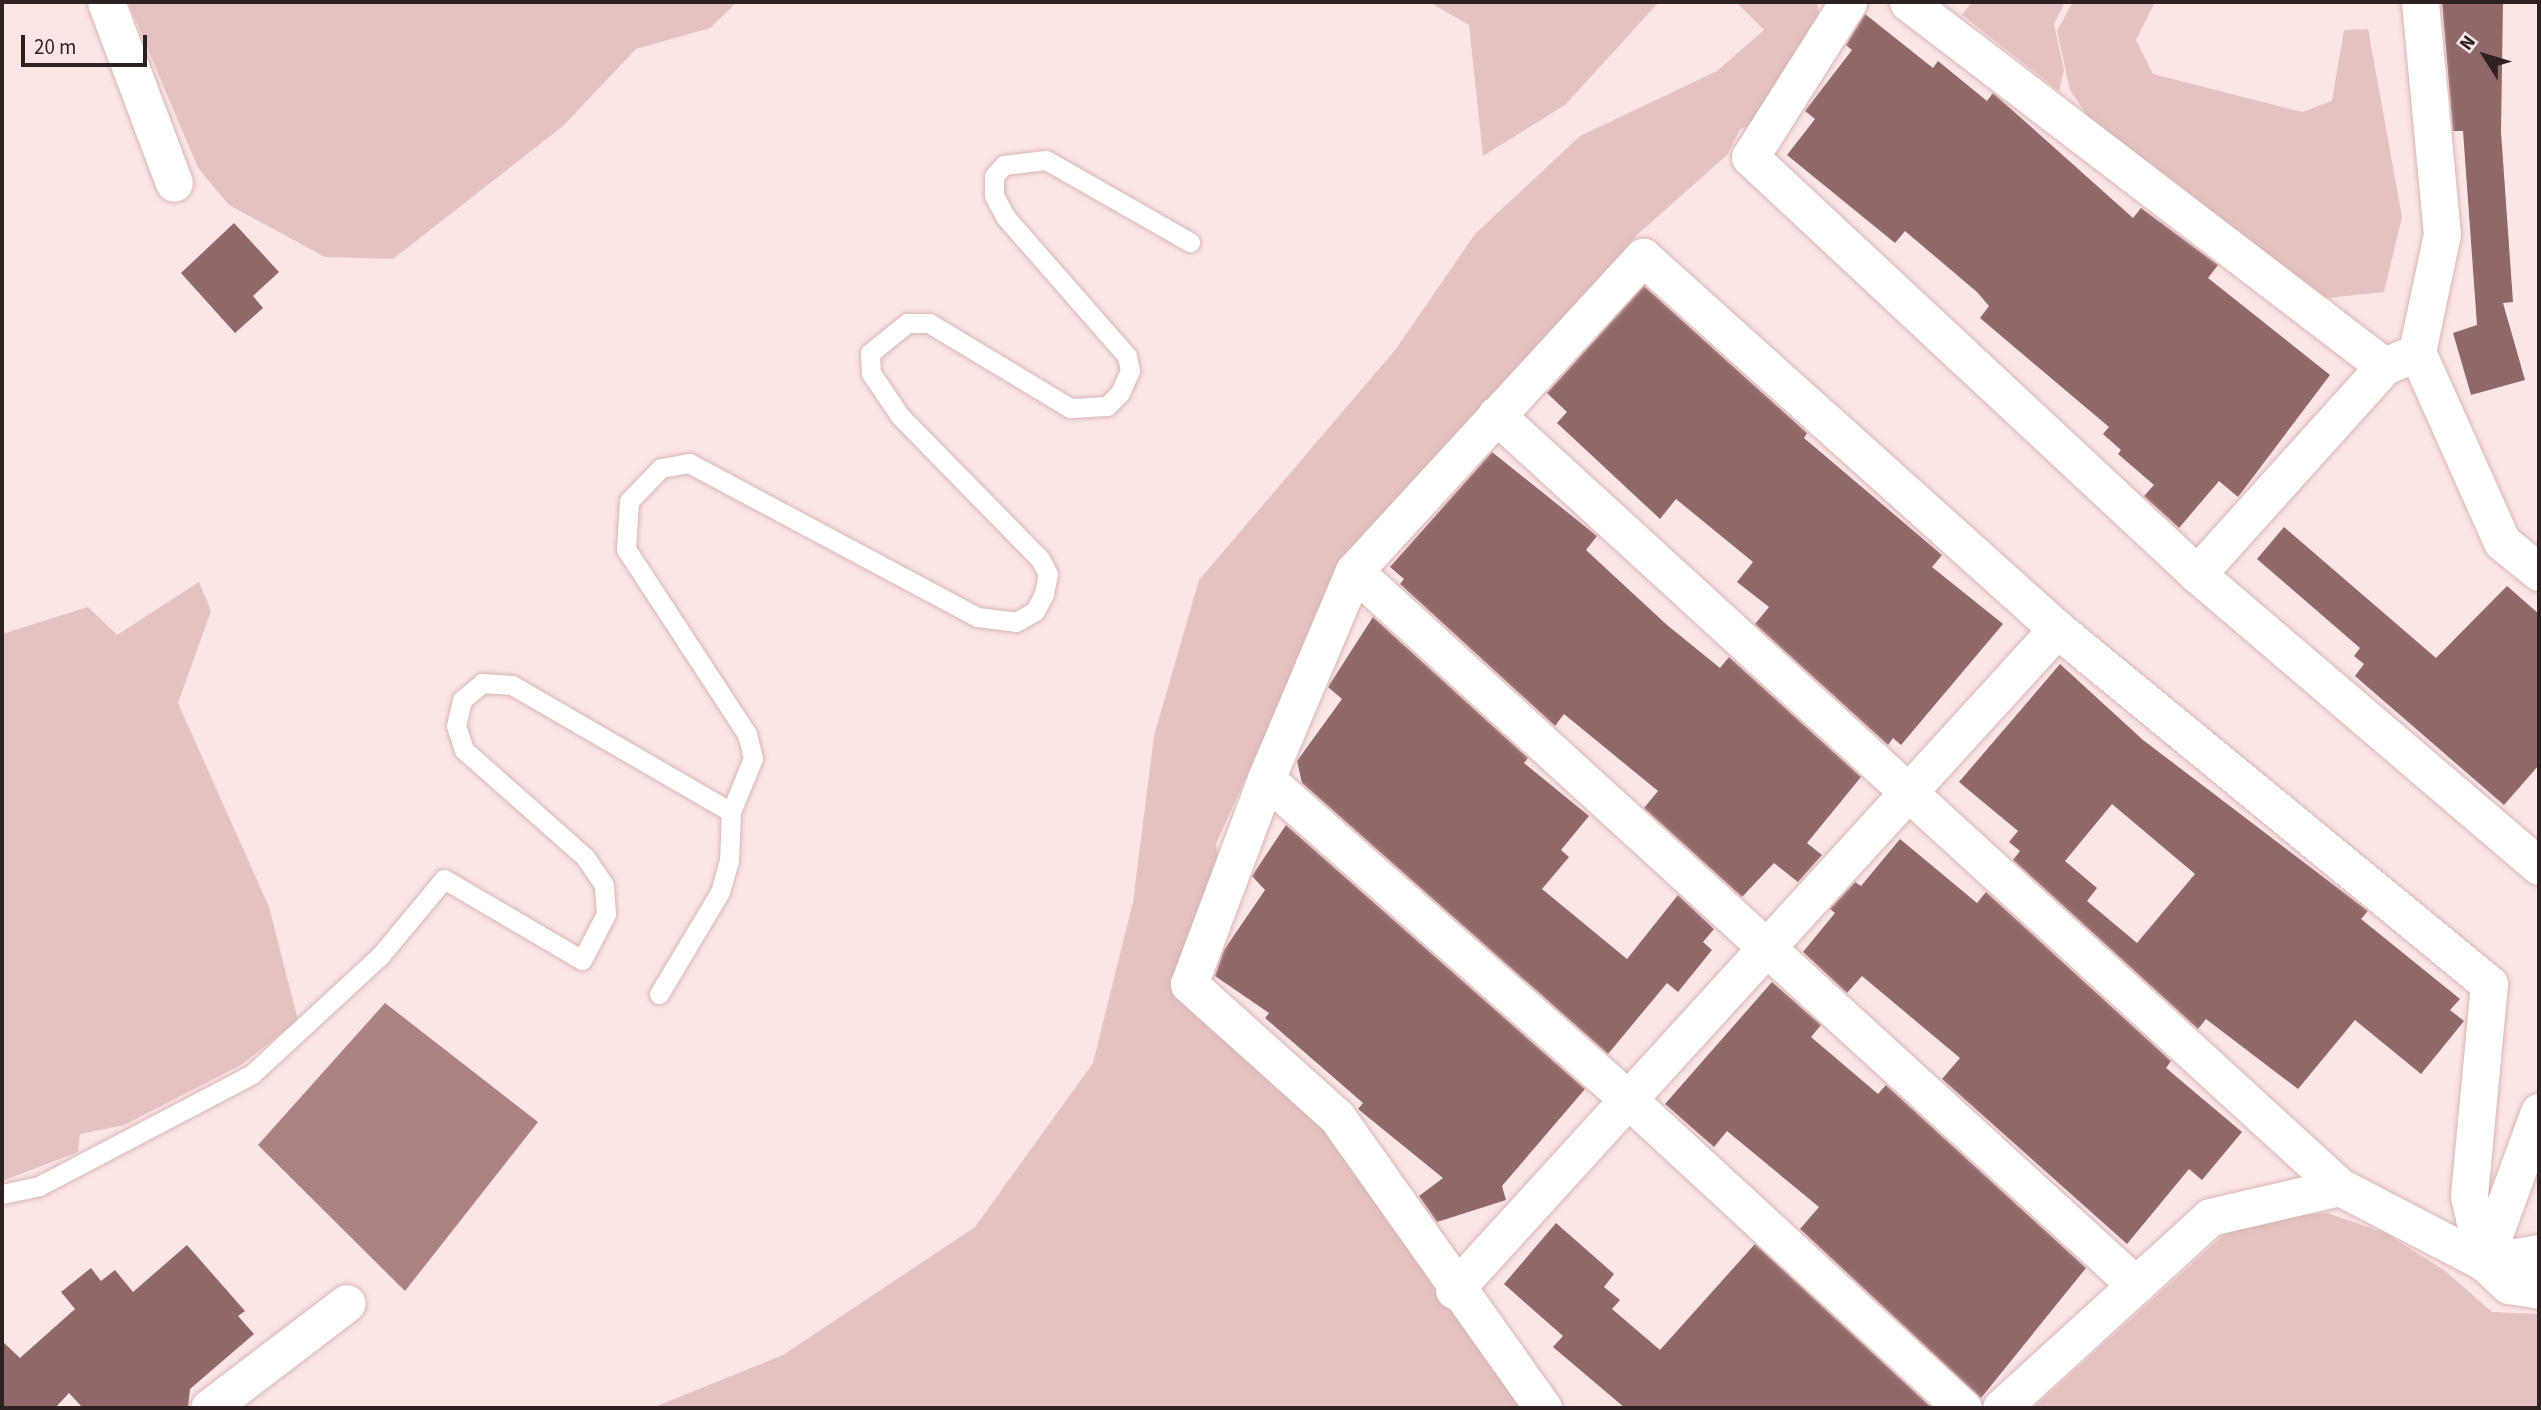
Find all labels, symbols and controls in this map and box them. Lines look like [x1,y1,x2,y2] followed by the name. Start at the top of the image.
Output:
[24,21,150,65] scale bar
[2450,21,2520,91] north arrow
[2453,30,2482,56] text: N
[34,32,76,62] text: 20 m

